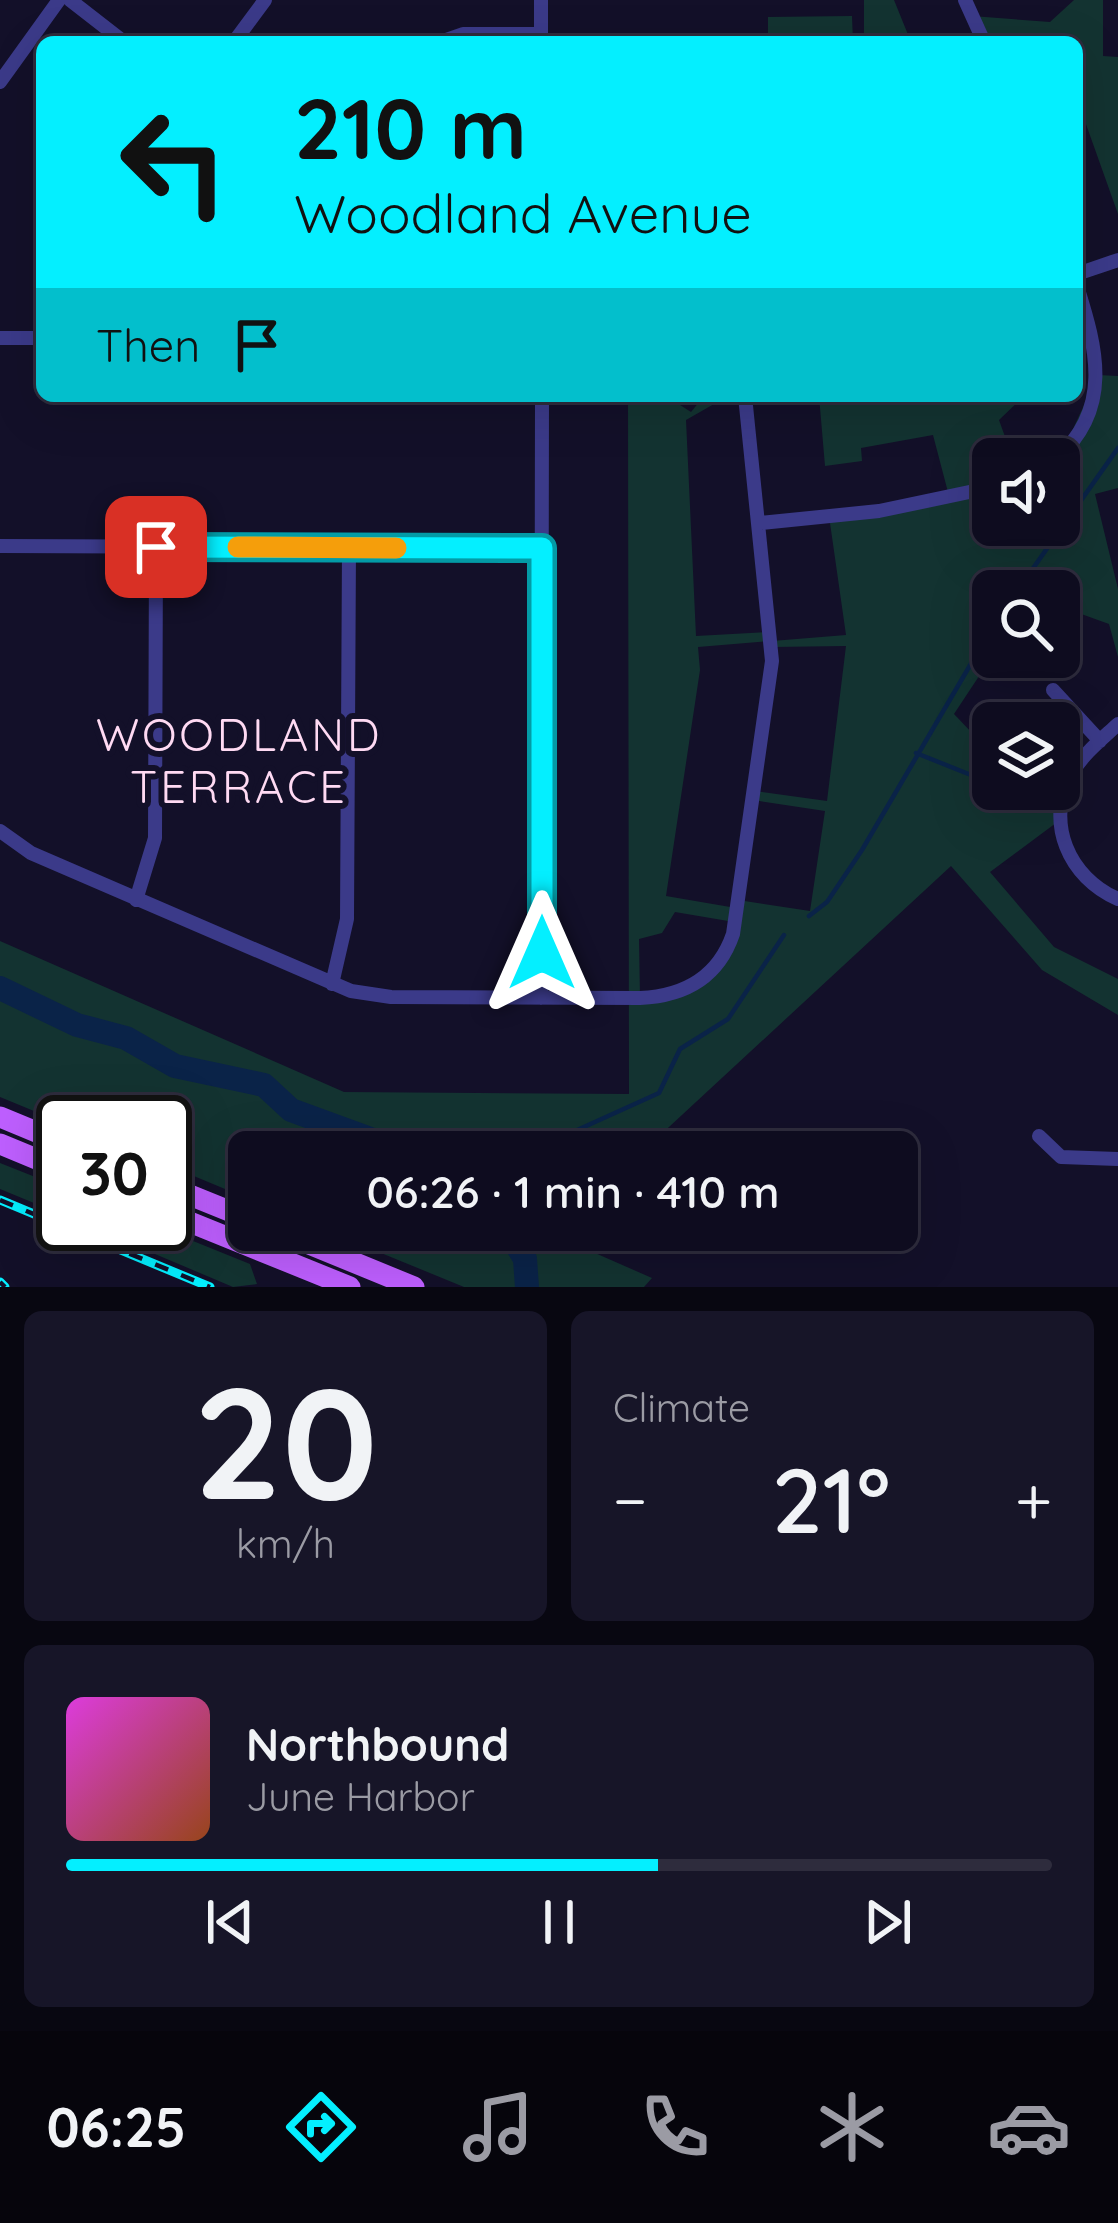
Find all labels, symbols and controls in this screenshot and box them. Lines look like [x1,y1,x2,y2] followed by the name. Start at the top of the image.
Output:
[294,75,527,180] text: 210 m
[96,84,252,240] icon: left
[294,179,752,247] text: Woodland Avenue
[224,312,290,378] icon: arrive
[96,317,200,373] text: Then
[972,438,1080,810] map controls
[972,438,1080,546] button: sound
[105,496,207,598] pin
[123,514,189,580] icon: arrive
[972,570,1080,678] button: search
[972,702,1080,810] button: layers
[96,706,382,814] district label: WOODLAND TERRACE
[479,890,605,1016] position arrow
[36,1095,192,1251] speed limit sign: 30
[366,1163,780,1219] text: 06:26 · 1 min · 410 m
[193,1343,378,1538] text: 20
[613,1383,750,1432] text: Climate
[772,1443,890,1556] text: 21°
[613,1458,647,1541] text: −
[1015,1458,1052,1541] text: +
[236,1519,335,1568] text: km/h
[246,1716,509,1772] text: Northbound
[246,1772,475,1821] text: June Harbor
[197,1889,263,1955] icon: previous
[526,1889,592,1955] icon: pause
[855,1889,921,1955] icon: next
[279,2085,363,2169] icon: directions
[456,2085,540,2169] icon: music
[633,2085,717,2169] icon: phone
[810,2085,894,2169] icon: climate
[987,2085,1071,2169] icon: car
[47,2093,186,2161] text: 06:25

